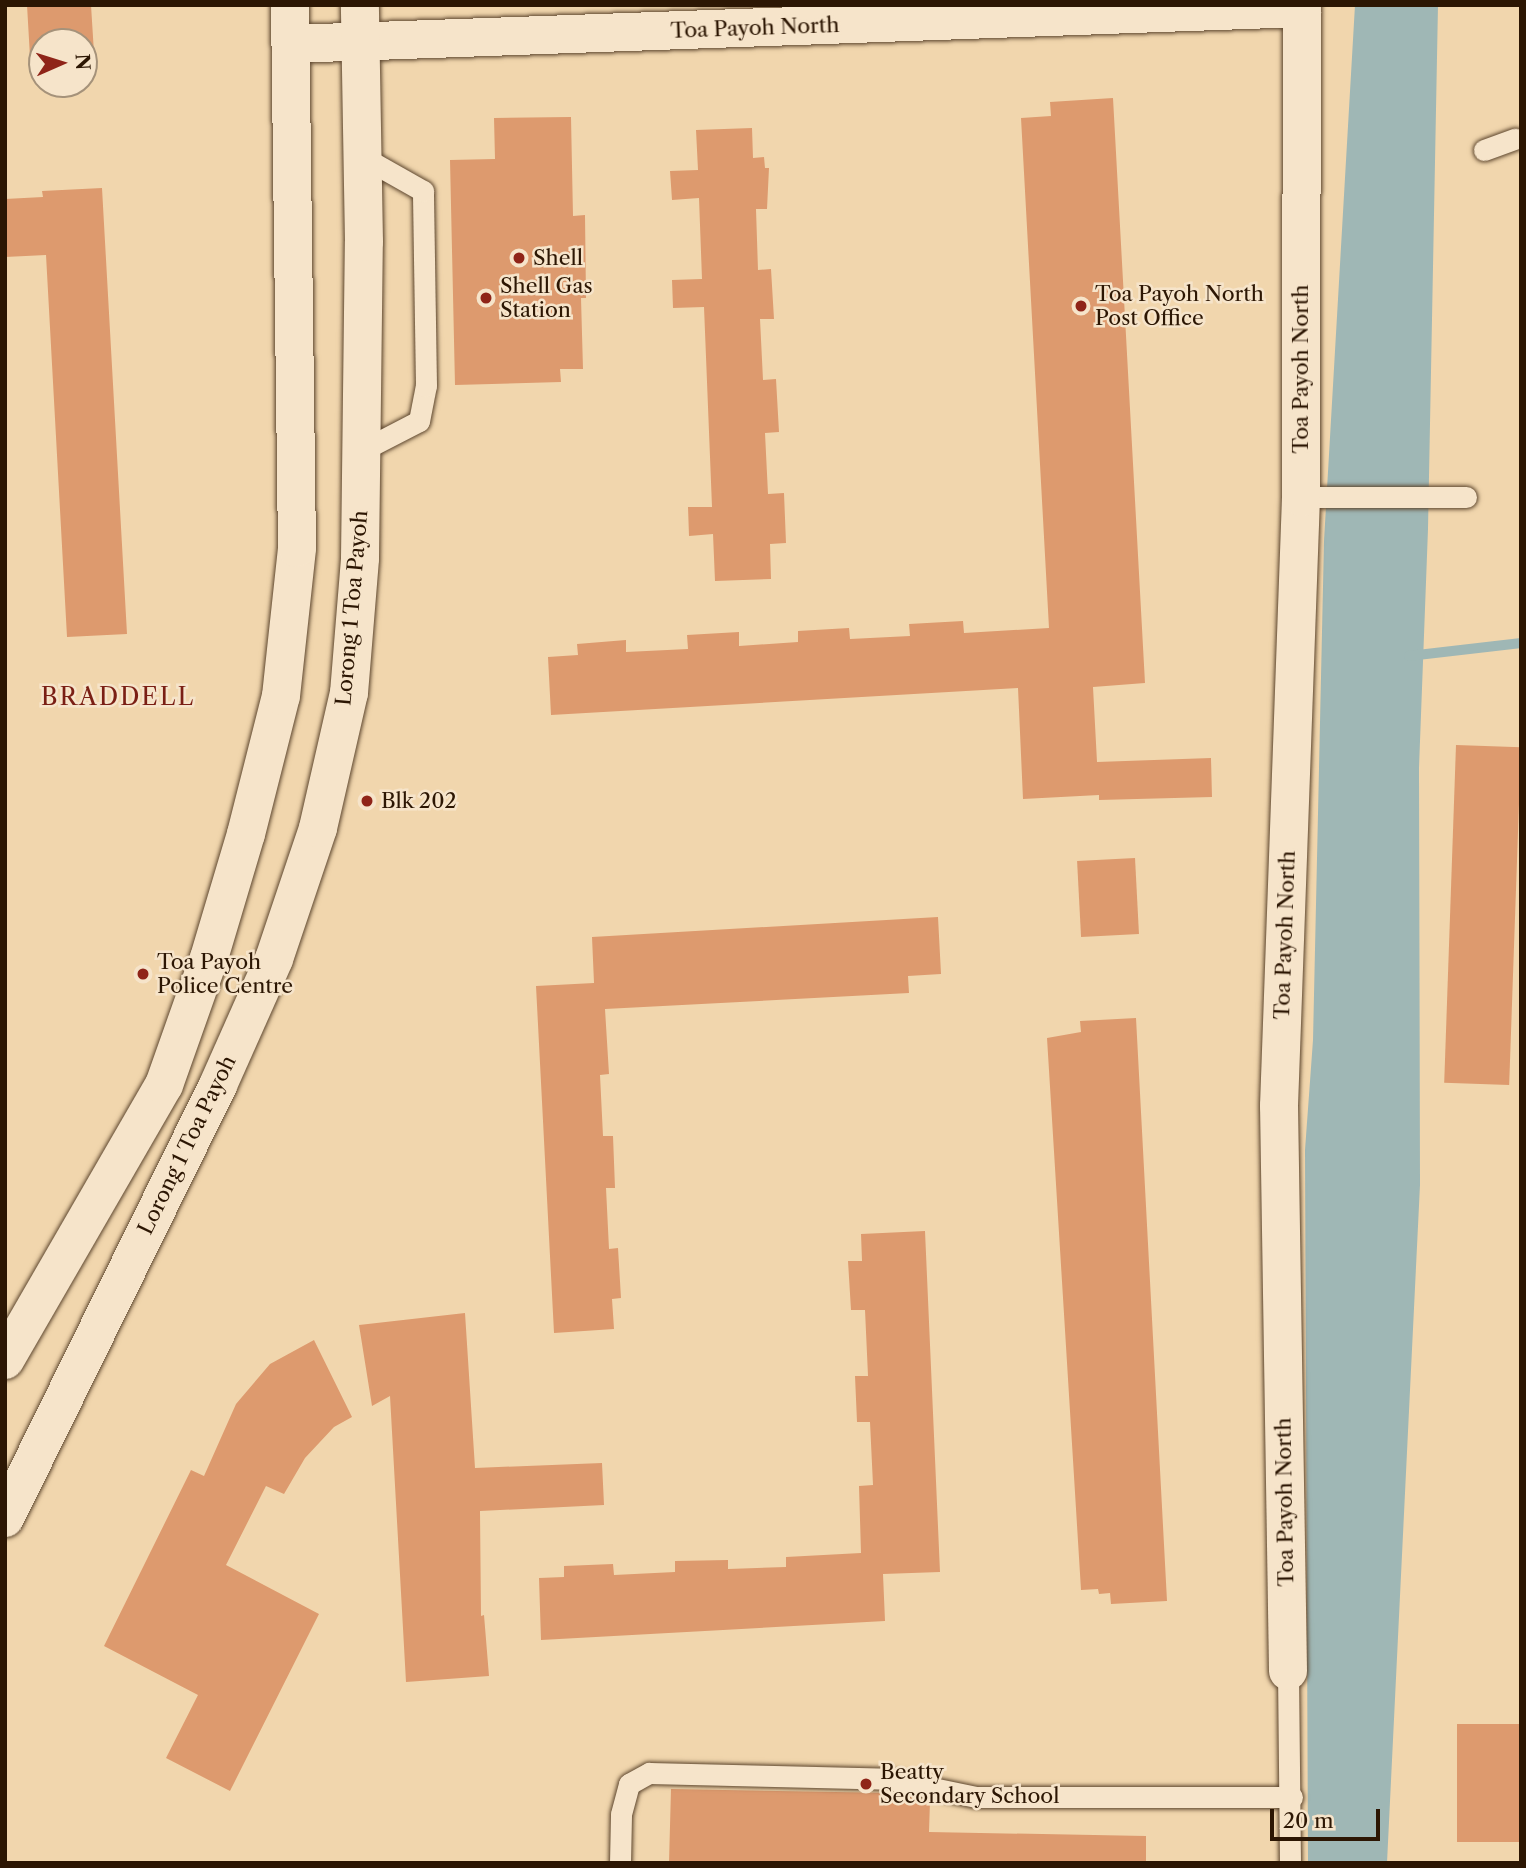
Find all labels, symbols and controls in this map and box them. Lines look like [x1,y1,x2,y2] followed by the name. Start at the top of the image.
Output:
[670,12,840,44] street label: Toa Payoh North
[28,28,98,98] north arrow
[71,53,94,71] text: N
[533,245,583,271] place label: Shell
[511,250,527,266] marker: Shell
[500,273,593,323] place label: Shell Gas Station
[1095,281,1264,331] place label: Toa Payoh North Post Office
[1288,284,1314,454] street label: Toa Payoh North
[478,290,494,306] marker: Shell Gas Station
[1073,298,1089,314] marker: Toa Payoh North Post Office
[331,509,373,707] street label: Lorong 1 Toa Payoh
[42,683,194,711] district label: BRADDELL
[381,788,457,814] place label: Blk 202
[359,793,375,809] marker: Blk 202
[1269,850,1301,1020] street label: Toa Payoh North
[157,949,293,999] place label: Toa Payoh Police Centre
[135,966,151,982] marker: Toa Payoh Police Centre
[133,1051,241,1239] street label: Lorong 1 Toa Payoh
[1271,1417,1299,1587] street label: Toa Payoh North
[880,1759,1060,1809] place label: Beatty Secondary School
[858,1776,874,1792] marker: Beatty Secondary School
[1274,1794,1384,1838] scale bar
[1283,1808,1334,1833] text: 20 m

